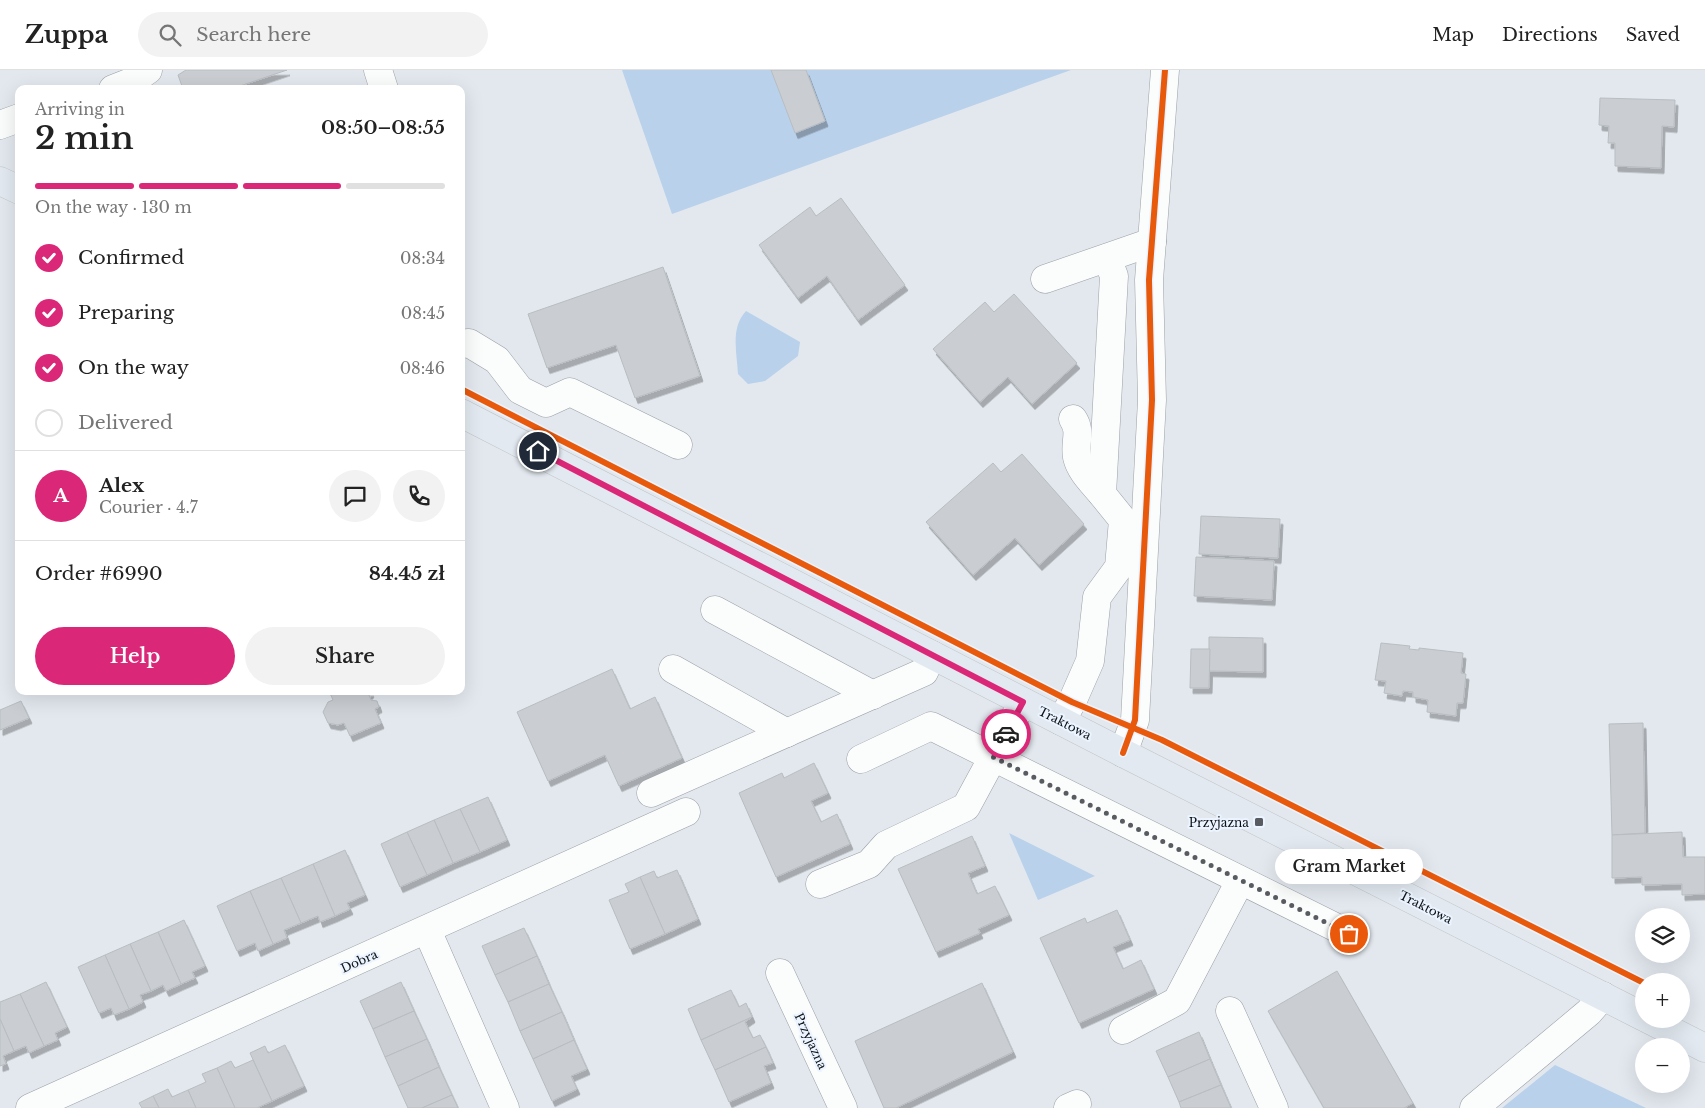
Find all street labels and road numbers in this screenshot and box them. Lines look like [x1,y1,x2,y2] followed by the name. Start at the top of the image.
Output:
[1036,703,1094,743] street label: Traktowa
[1397,887,1455,927] street label: Traktowa
[338,946,380,976] street label: Dobra
[791,1011,831,1072] street label: Przyjazna

